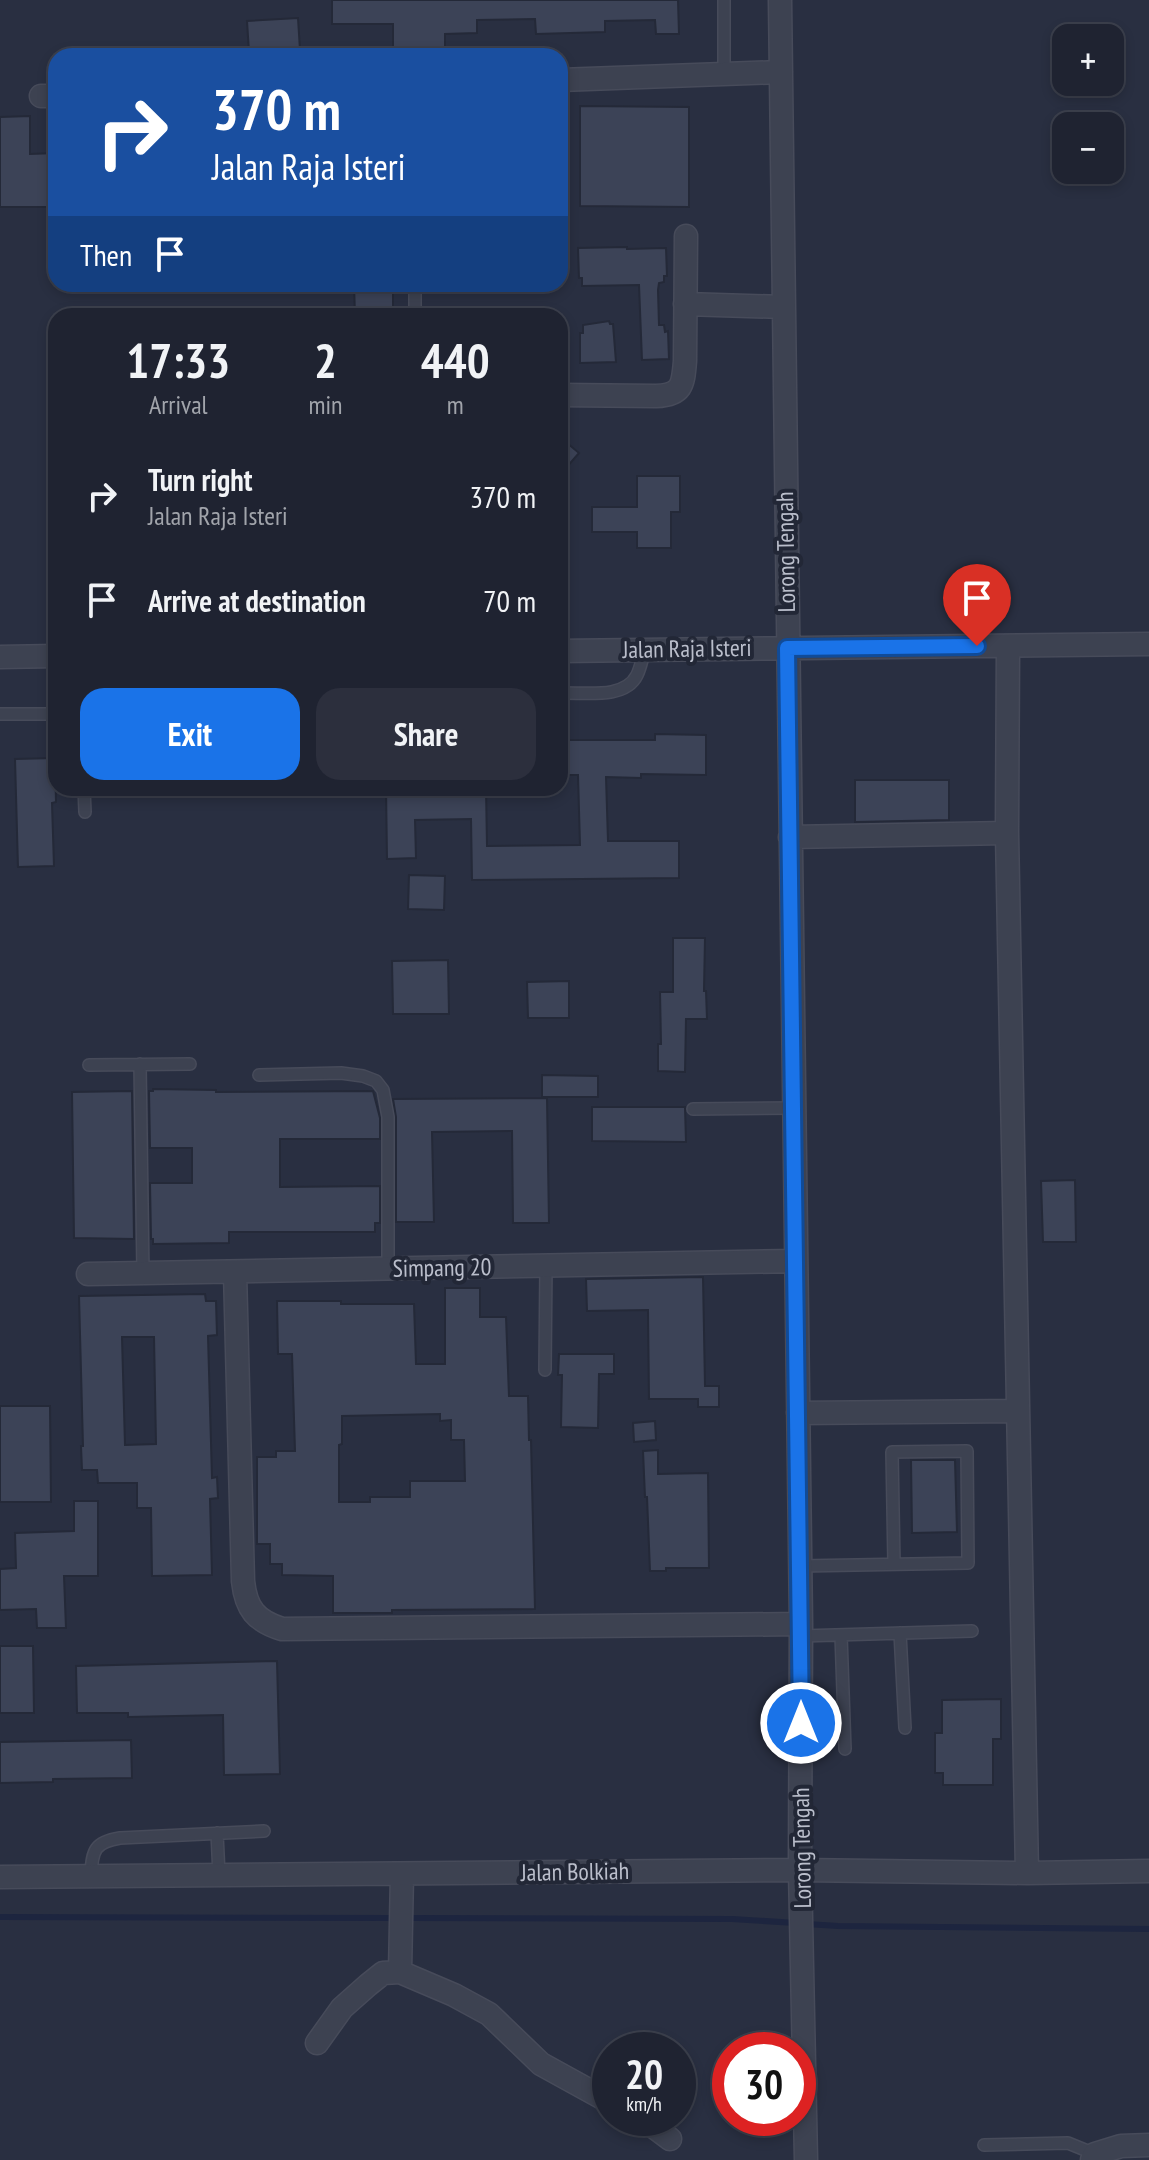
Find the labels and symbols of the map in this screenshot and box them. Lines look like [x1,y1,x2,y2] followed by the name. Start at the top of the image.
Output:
[769,491,802,613] street label: Lorong Tengah
[943,564,1011,646] pin
[621,632,752,665] street label: Jalan Raja Isteri
[392,1251,492,1284] street label: Simpang 20
[759,1681,843,1765] position arrow
[785,1787,818,1909] street label: Lorong Tengah
[520,1855,629,1888] street label: Jalan Bolkiah
[712,2032,816,2136] speed limit sign: 30

